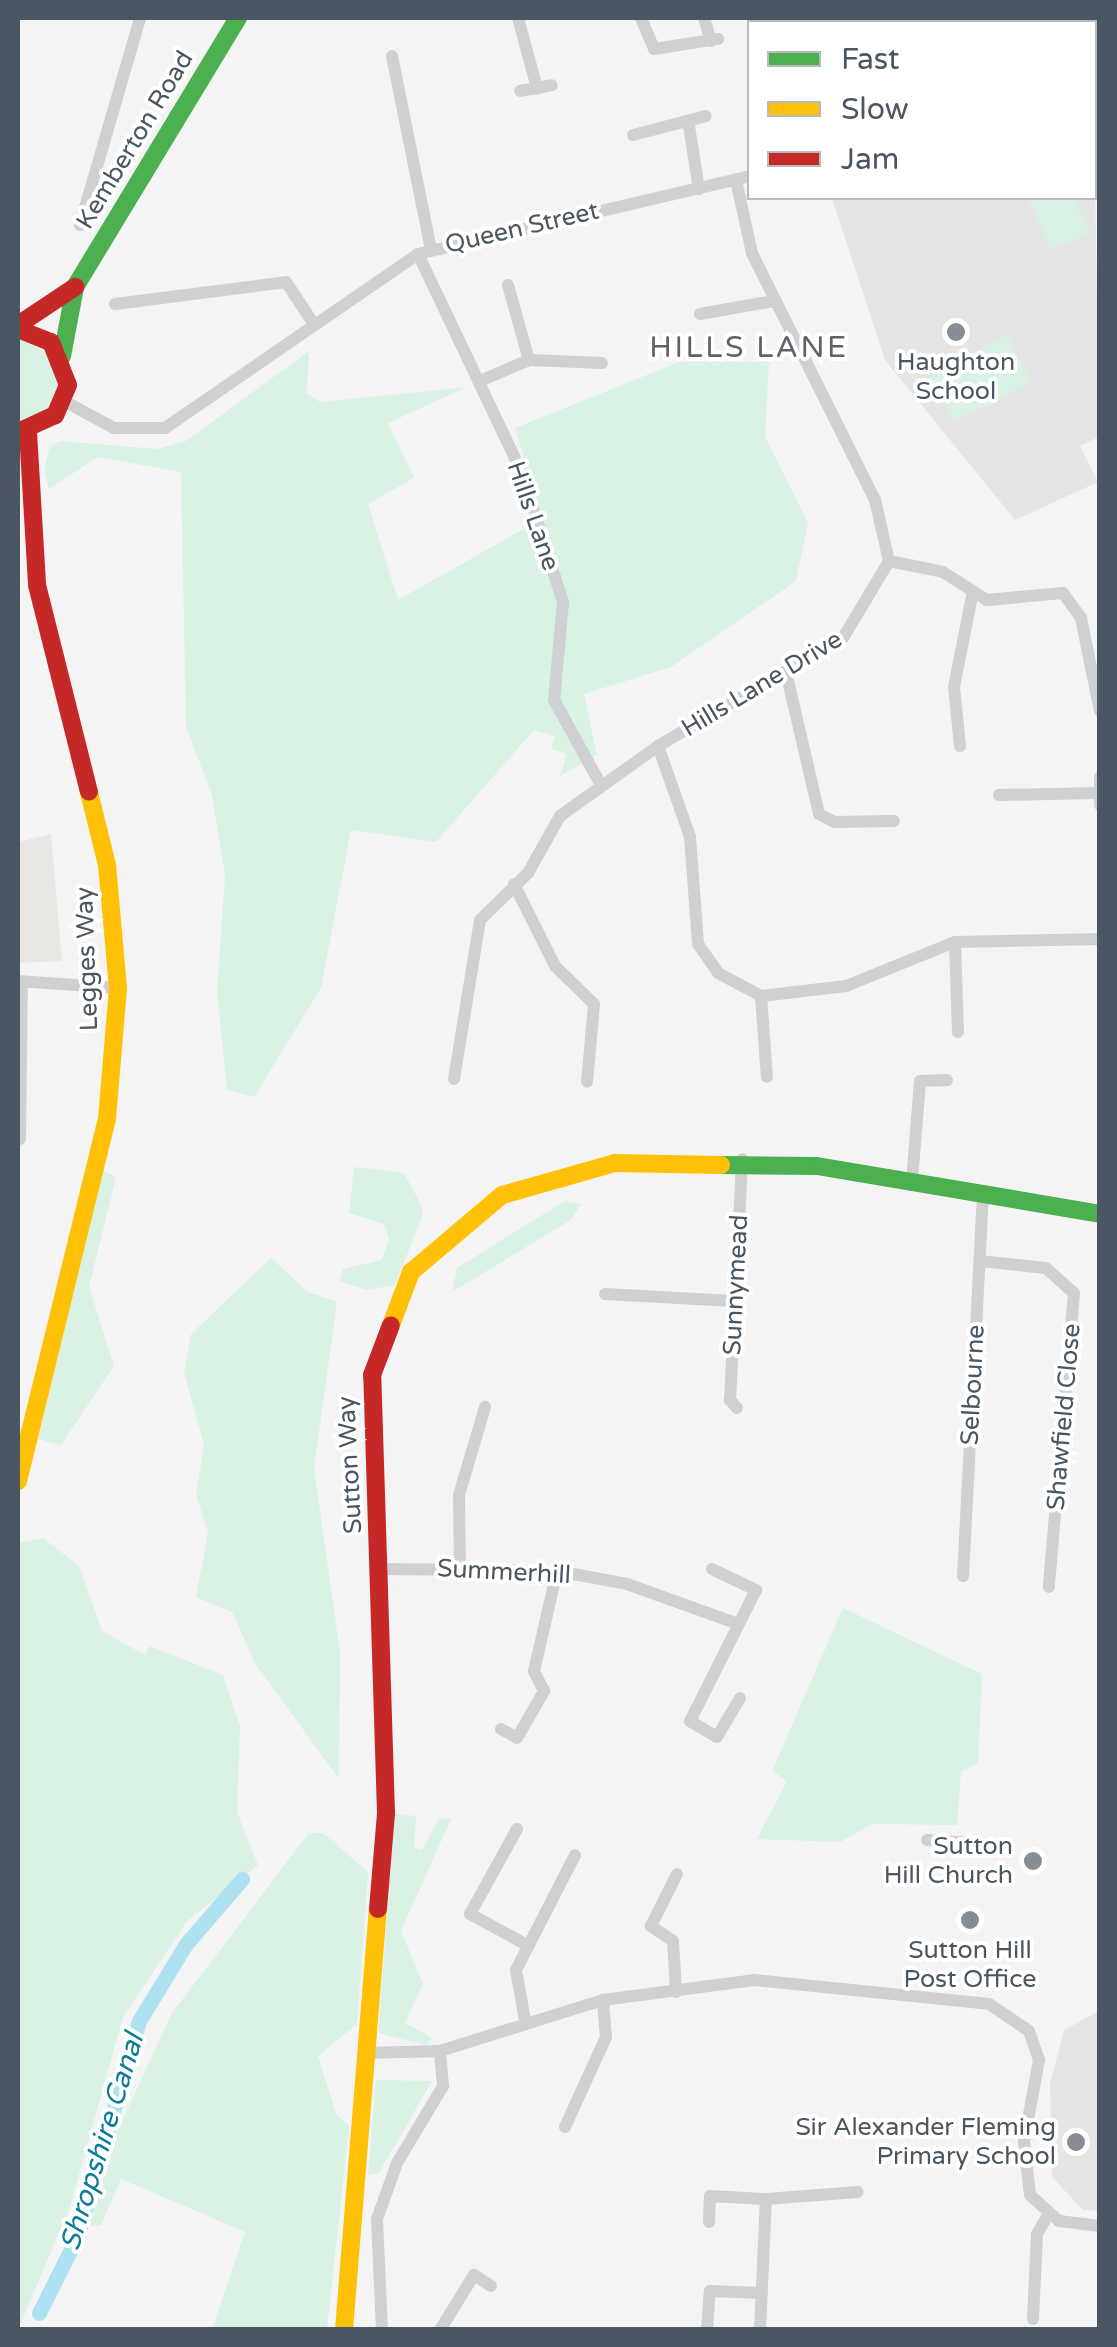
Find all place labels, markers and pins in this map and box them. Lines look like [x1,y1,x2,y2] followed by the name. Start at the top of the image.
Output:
[945,321,967,343] marker: Haughton School
[897,348,1015,407] place label: Haughton School
[884,1832,1013,1891] place label: Sutton Hill Church
[1022,1850,1044,1872] marker: Sutton Hill Church
[959,1909,981,1931] marker: Sutton Hill Post Office
[903,1936,1037,1995] place label: Sutton Hill Post Office
[795,2113,1056,2172] place label: Sir Alexander Fleming Primary School
[1065,2131,1087,2153] marker: Sir Alexander Fleming Primary School

